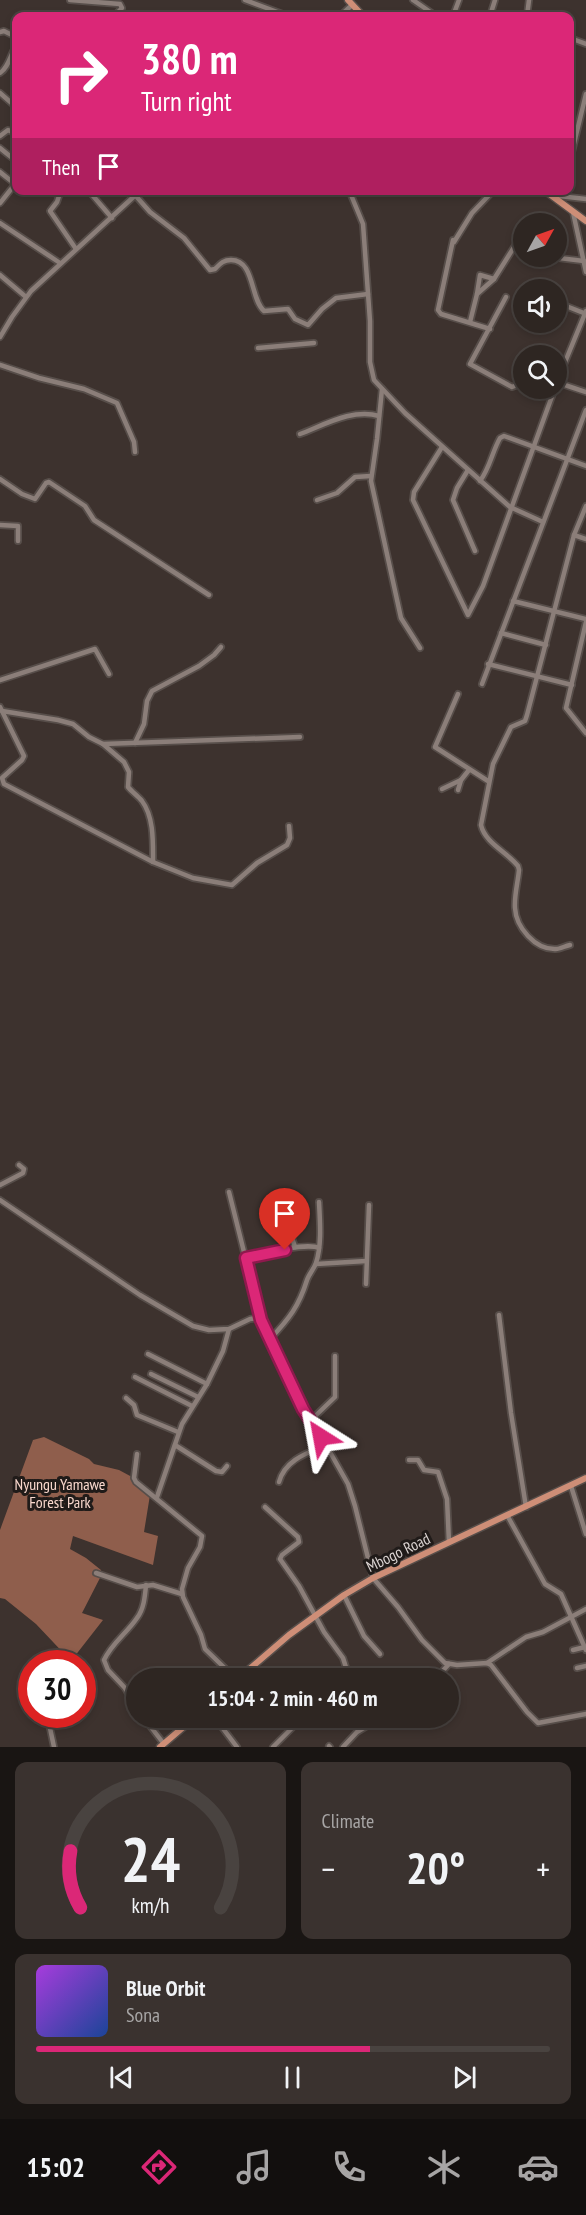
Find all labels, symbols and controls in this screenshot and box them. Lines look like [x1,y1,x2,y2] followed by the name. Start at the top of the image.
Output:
[141,31,238,86] text: 380 m
[42,36,120,114] icon: right
[141,84,232,118] text: Turn right
[92,150,125,183] icon: arrive
[42,153,80,181] text: Then
[513,213,567,267] north arrow
[513,213,567,399] map controls
[513,279,567,333] button: sound
[513,345,567,399] button: search
[259,1188,310,1250] pin
[268,1197,301,1230] icon: arrive
[289,1405,353,1469] position arrow
[15,1474,105,1512] park label: Nyungu Yamawe Forest Park
[363,1528,433,1576] street label: Mbogo Road
[18,1650,96,1728] speed limit sign: 30
[207,1684,378,1712] text: 15:04 · 2 min · 460 m
[322,1808,374,1834] text: Climate
[120,1818,180,1899] text: 24
[406,1838,465,1896] text: 20°
[322,1847,335,1890] text: −
[536,1847,550,1890] text: +
[131,1891,169,1919] text: km/h
[126,1974,205,2002] text: Blue Orbit
[126,2002,160,2028] text: Sona
[105,2061,138,2094] icon: previous
[276,2061,309,2094] icon: pause
[448,2061,481,2094] icon: next
[138,2146,180,2188] icon: directions
[233,2146,275,2188] icon: music
[328,2146,370,2188] icon: phone
[423,2146,465,2188] icon: climate
[517,2146,559,2188] icon: car
[26,2150,85,2184] text: 15:02

